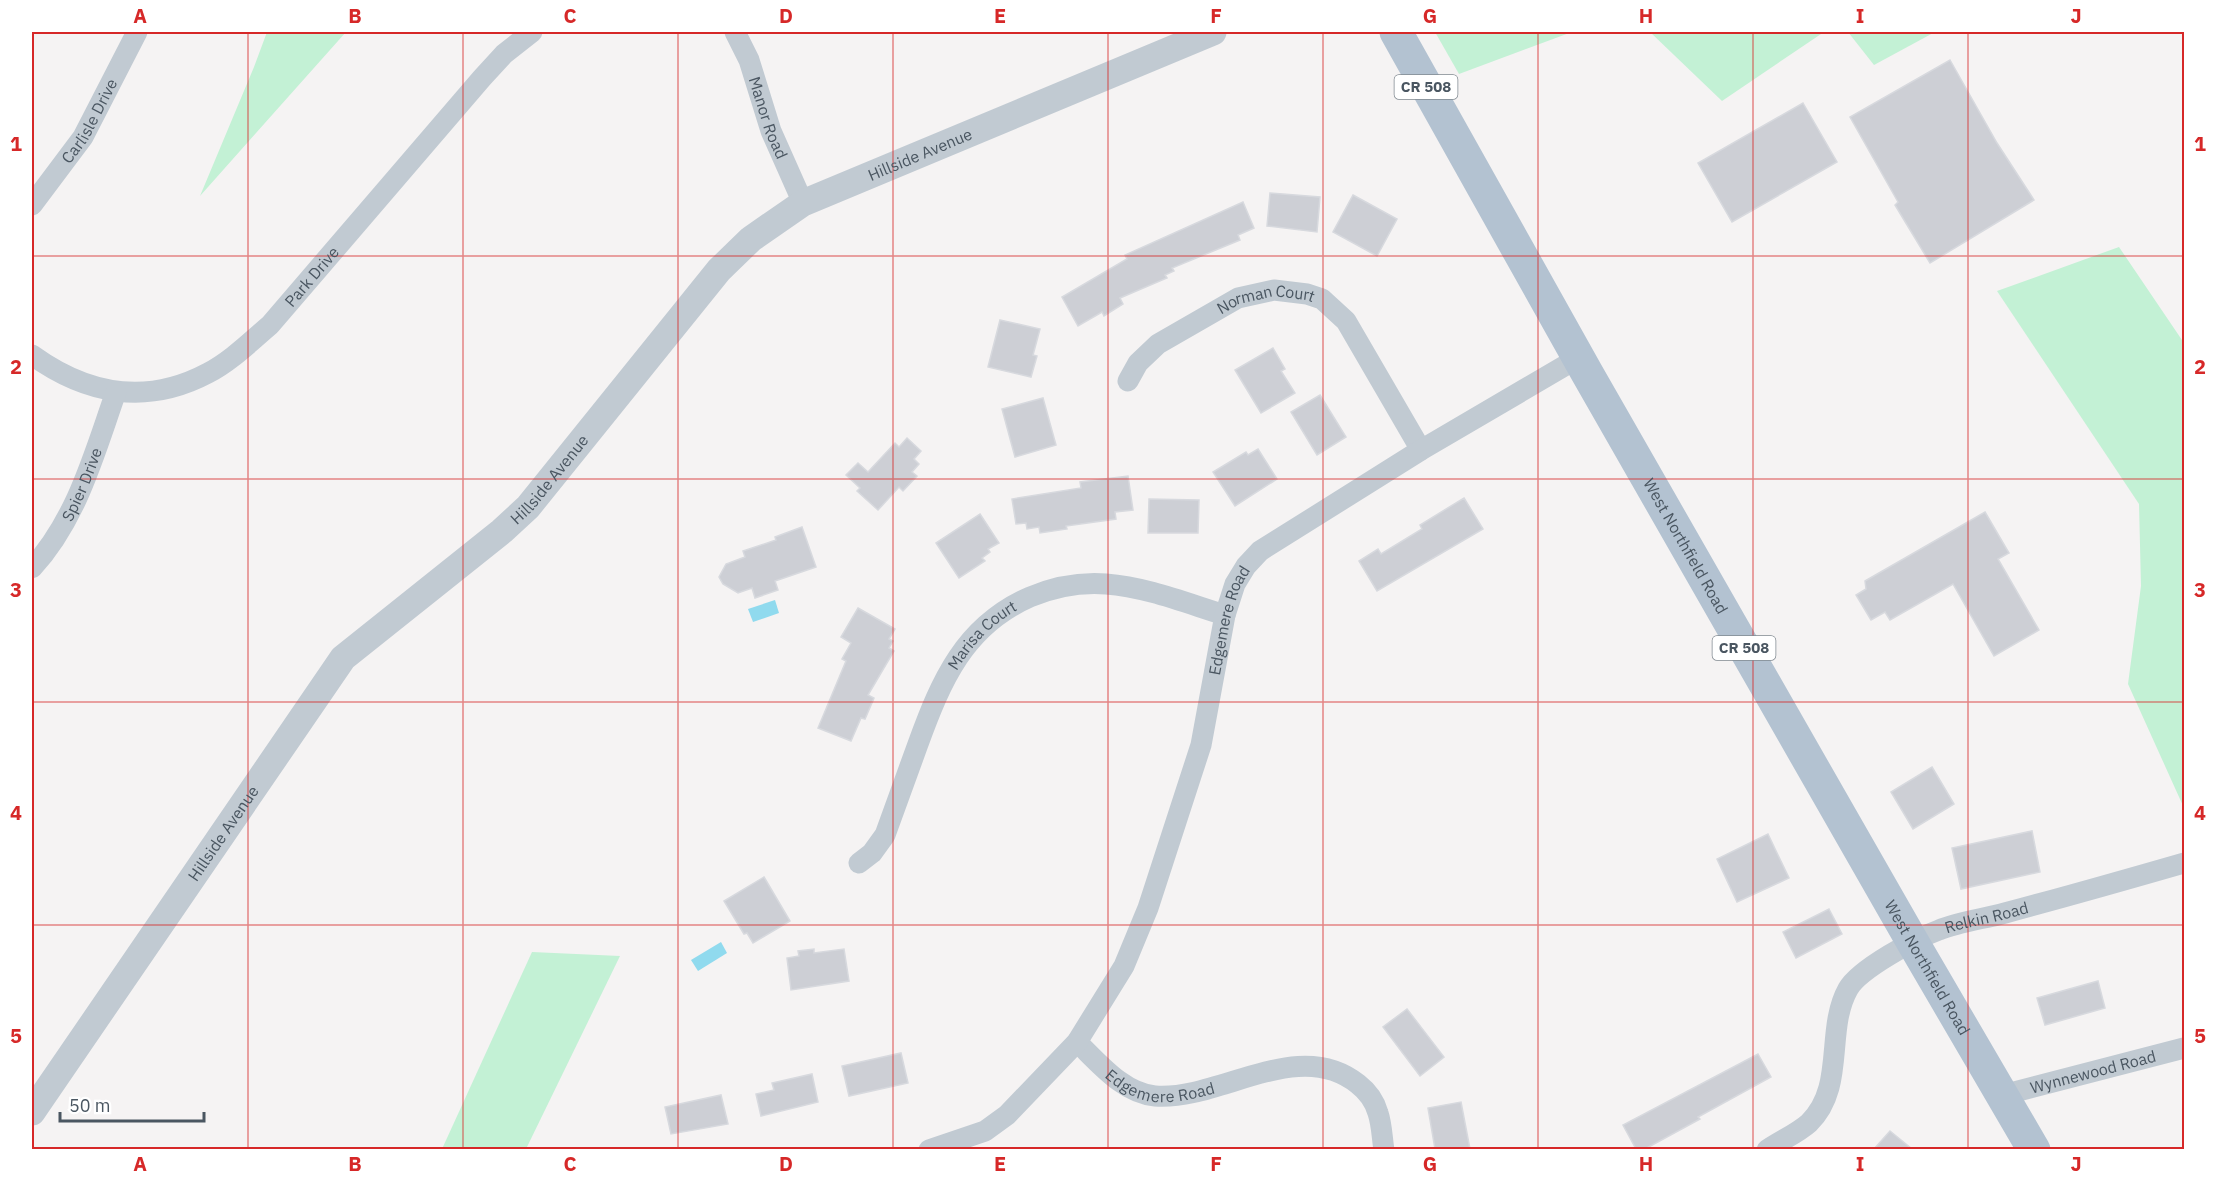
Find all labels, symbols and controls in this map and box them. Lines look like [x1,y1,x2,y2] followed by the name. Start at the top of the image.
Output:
[133,2,147,29] text: A
[348,2,362,29] text: B
[563,2,577,29] text: C
[779,2,793,29] text: D
[994,2,1006,29] text: E
[1210,2,1222,29] text: F
[1423,2,1437,29] text: G
[1639,2,1653,29] text: H
[1856,2,1864,29] text: I
[2070,2,2082,29] text: J
[745,74,792,162] street label: Manor Road
[57,75,121,167] street label: Carlisle Drive
[1394,75,1458,99] road number: CR 508
[865,124,975,185] street label: Hillside Avenue
[10,130,22,157] text: 1
[2194,130,2206,157] text: 1
[280,242,343,311] street label: Park Drive
[1213,280,1318,318] street label: Norman Court
[10,353,22,380] text: 2
[2194,353,2206,380] text: 2
[506,430,593,528] street label: Hillside Avenue
[57,445,106,525] street label: Spier Drive
[1639,475,1733,617] street label: West Northfield Road
[1204,562,1254,677] street label: Edgemere Road
[10,576,22,603] text: 3
[2194,576,2206,603] text: 3
[943,596,1020,673] street label: Marisa Court
[1712,636,1776,660] road number: CR 508
[183,782,263,885] street label: Hillside Avenue
[10,799,22,826] text: 4
[2194,799,2206,826] text: 4
[1881,896,1975,1039] street label: West Northfield Road
[1942,897,2031,937] street label: Relkin Road
[10,1022,22,1049] text: 5
[2194,1022,2206,1049] text: 5
[2028,1046,2158,1098] street label: Wynnewood Road
[1102,1064,1217,1106] street label: Edgemere Road
[60,1085,204,1123] scale bar
[69,1094,111,1117] text: 50 m
[133,1150,147,1177] text: A
[348,1150,362,1177] text: B
[563,1150,577,1177] text: C
[779,1150,793,1177] text: D
[994,1150,1006,1177] text: E
[1210,1150,1222,1177] text: F
[1423,1150,1437,1177] text: G
[1639,1150,1653,1177] text: H
[1856,1150,1864,1177] text: I
[2070,1150,2082,1177] text: J

